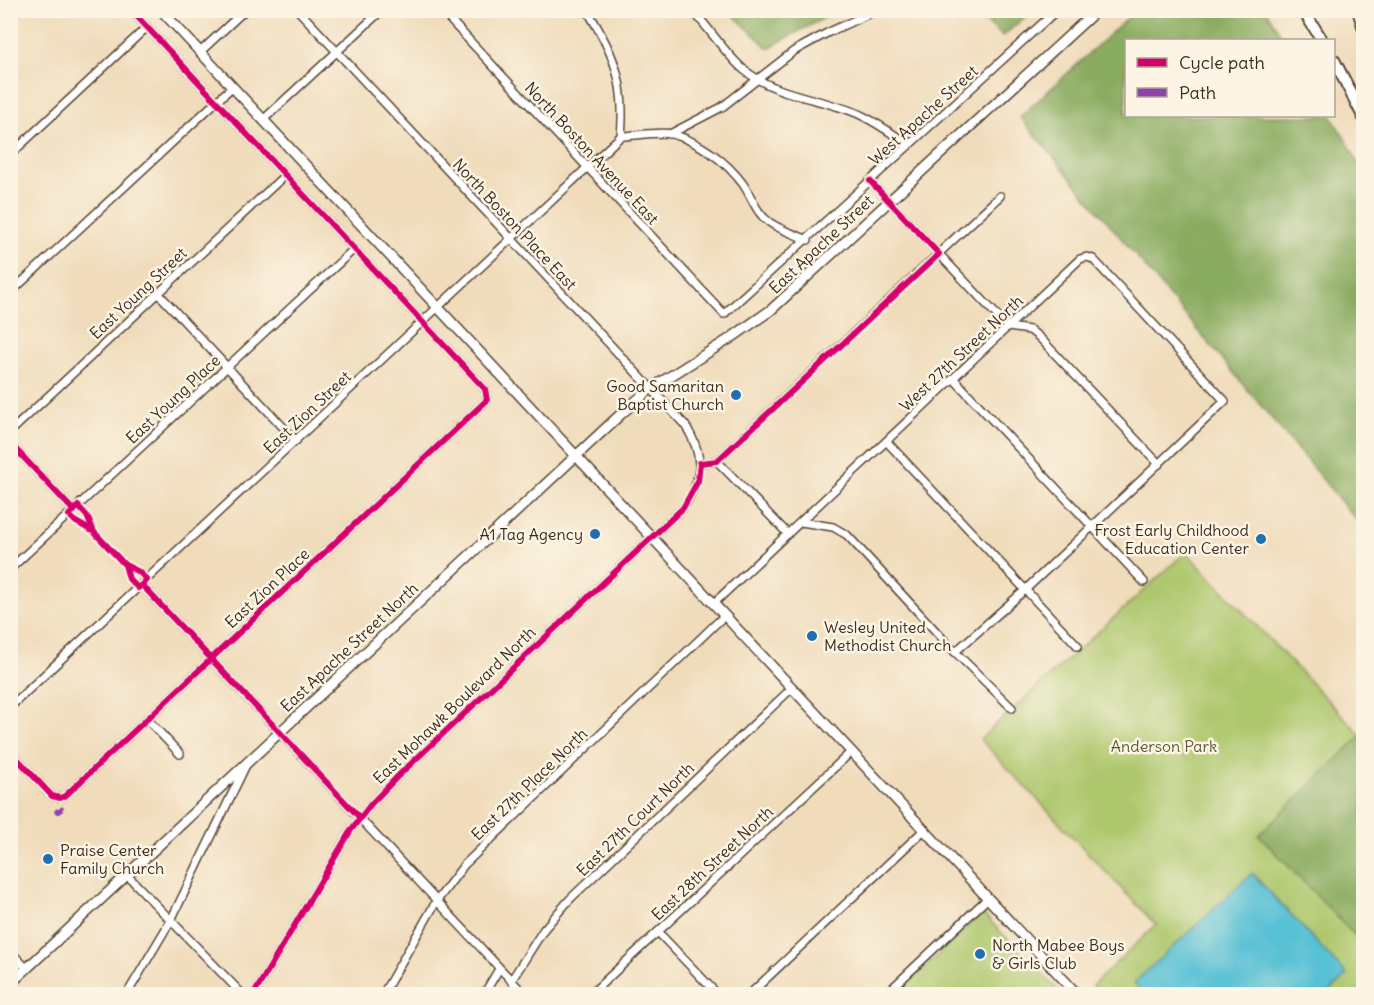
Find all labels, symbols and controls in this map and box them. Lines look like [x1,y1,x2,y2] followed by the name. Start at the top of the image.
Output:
[1125,39,1335,117] legend
[1179,51,1265,74] text: Cycle path
[864,60,982,169] street label: West Apache Street
[521,78,664,229] street label: North Boston Avenue East
[1179,81,1216,104] text: Path
[449,154,582,294] street label: North Boston Place East
[765,190,878,298] street label: East Apache Street
[85,242,191,343] street label: East Young Street
[895,291,1027,415] street label: West 27th Street North
[122,350,224,448] street label: East Young Place
[259,366,355,458] street label: East Zion Street
[606,376,724,414] place label: Good Samaritan Baptist Church
[729,388,743,402] marker: Good Samaritan Baptist Church
[1094,520,1249,558] place label: Frost Early Childhood Education Center
[479,524,583,544] place label: A1 Tag Agency
[588,527,602,541] marker: A1 Tag Agency
[1254,532,1268,546] marker: Frost Early Childhood Education Center
[221,544,313,632] street label: East Zion Place
[276,578,422,716] street label: East Apache Street North
[824,617,951,655] place label: Wesley United Methodist Church
[369,622,539,788] street label: East Mohawk Boulevard North
[805,629,819,643] marker: Wesley United Methodist Church
[467,724,591,844] street label: East 27th Place North
[1111,736,1217,756] park label: Anderson Park
[572,758,698,880] street label: East 27th Court North
[647,802,777,924] street label: East 28th Street North
[60,840,164,878] place label: Praise Center Family Church
[41,852,55,866] marker: Praise Center Family Church
[992,935,1125,973] place label: North Mabee Boys & Girls Club
[973,947,987,961] marker: North Mabee Boys & Girls Club

